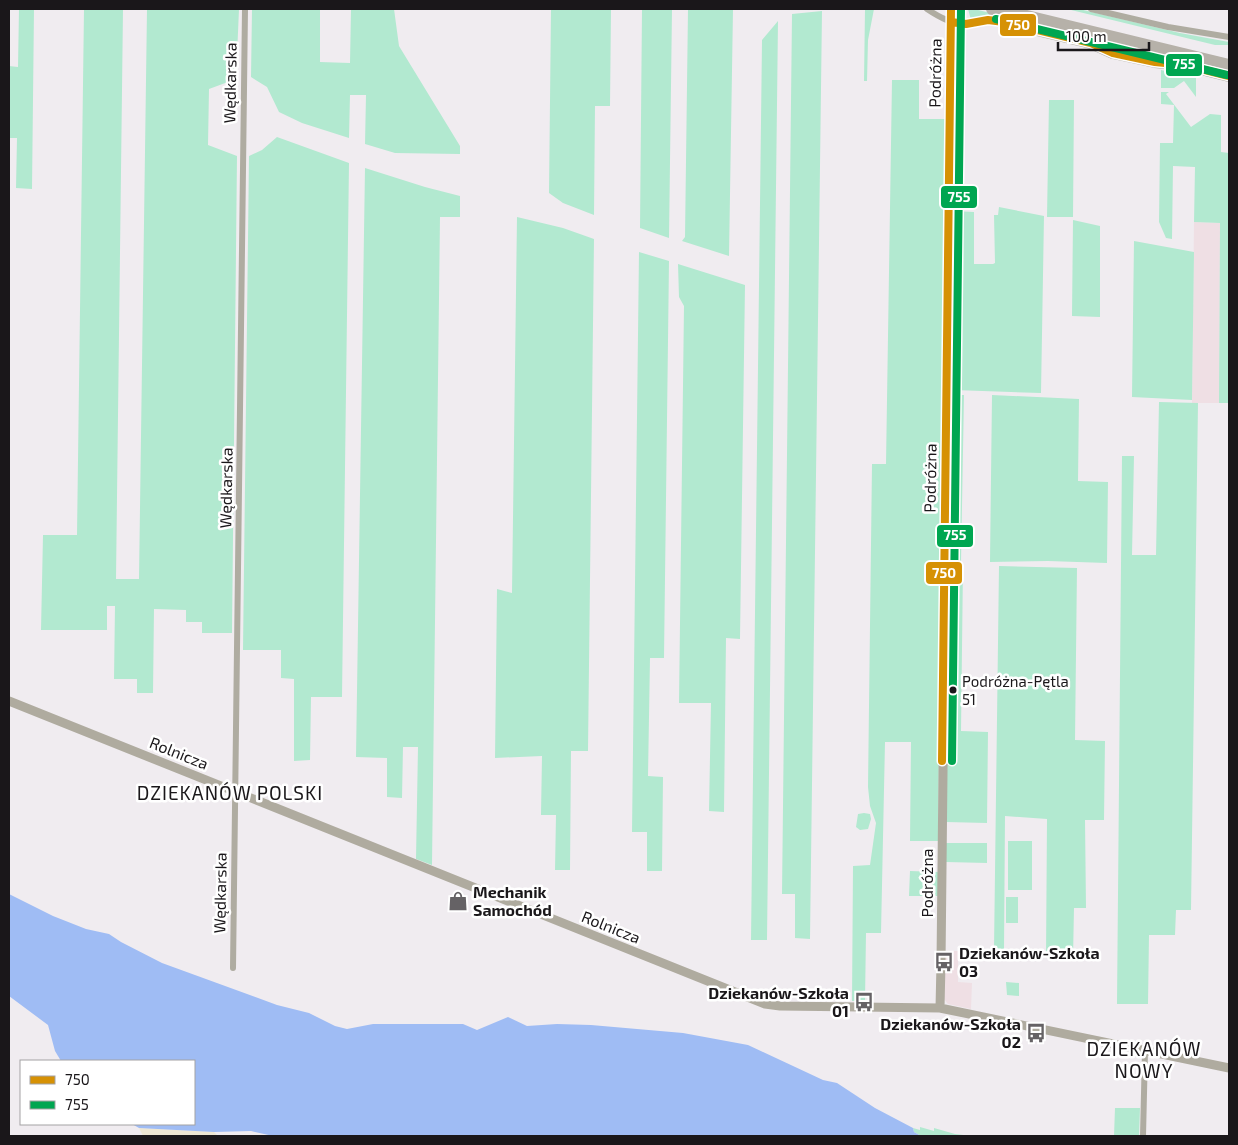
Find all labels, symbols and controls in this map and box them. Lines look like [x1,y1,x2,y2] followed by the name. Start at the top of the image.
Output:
[999,13,1037,37] line badge: 750
[1006,16,1030,33] text: 750
[1058,20,1149,52] scale bar
[1066,27,1107,45] text: 100 m
[924,38,945,108] street label: Podróżna
[219,42,240,124] street label: Wędkarska
[1165,53,1203,77] line badge: 755
[1173,55,1196,72] text: 755
[940,185,978,209] line badge: 755
[948,188,971,205] text: 755
[919,443,940,513] street label: Podróżna
[215,447,236,529] street label: Wędkarska
[936,524,974,548] line badge: 755
[944,526,967,543] text: 755
[925,561,963,585] line badge: 750
[932,564,956,581] text: 750
[962,672,1069,708] place label: Podróżna-Pętla 51
[948,685,958,695] marker: Podróżna-Pętla 51
[147,732,211,773] street label: Rolnicza
[137,781,323,804] district label: DZIEKANÓW POLSKI
[917,848,936,918] street label: Podróżna
[209,852,230,934] street label: Wędkarska
[473,882,552,919] place label: Mechanik Samochód
[447,890,469,912] shop icon: Mechanik Samochód
[579,906,643,947] street label: Rolnicza
[959,943,1100,980] place label: Dziekanów-Szkoła 03
[933,951,955,973] bus stop icon: Dziekanów-Szkoła 03
[708,983,849,1020] place label: Dziekanów-Szkoła 01
[853,991,875,1013] bus stop icon: Dziekanów-Szkoła 01
[880,1014,1021,1051] place label: Dziekanów-Szkoła 02
[1025,1022,1047,1044] bus stop icon: Dziekanów-Szkoła 02
[1086,1037,1202,1082] district label: DZIEKANÓW NOWY
[20,1060,195,1125] legend
[65,1070,90,1088] text: 750
[65,1095,89,1113] text: 755

